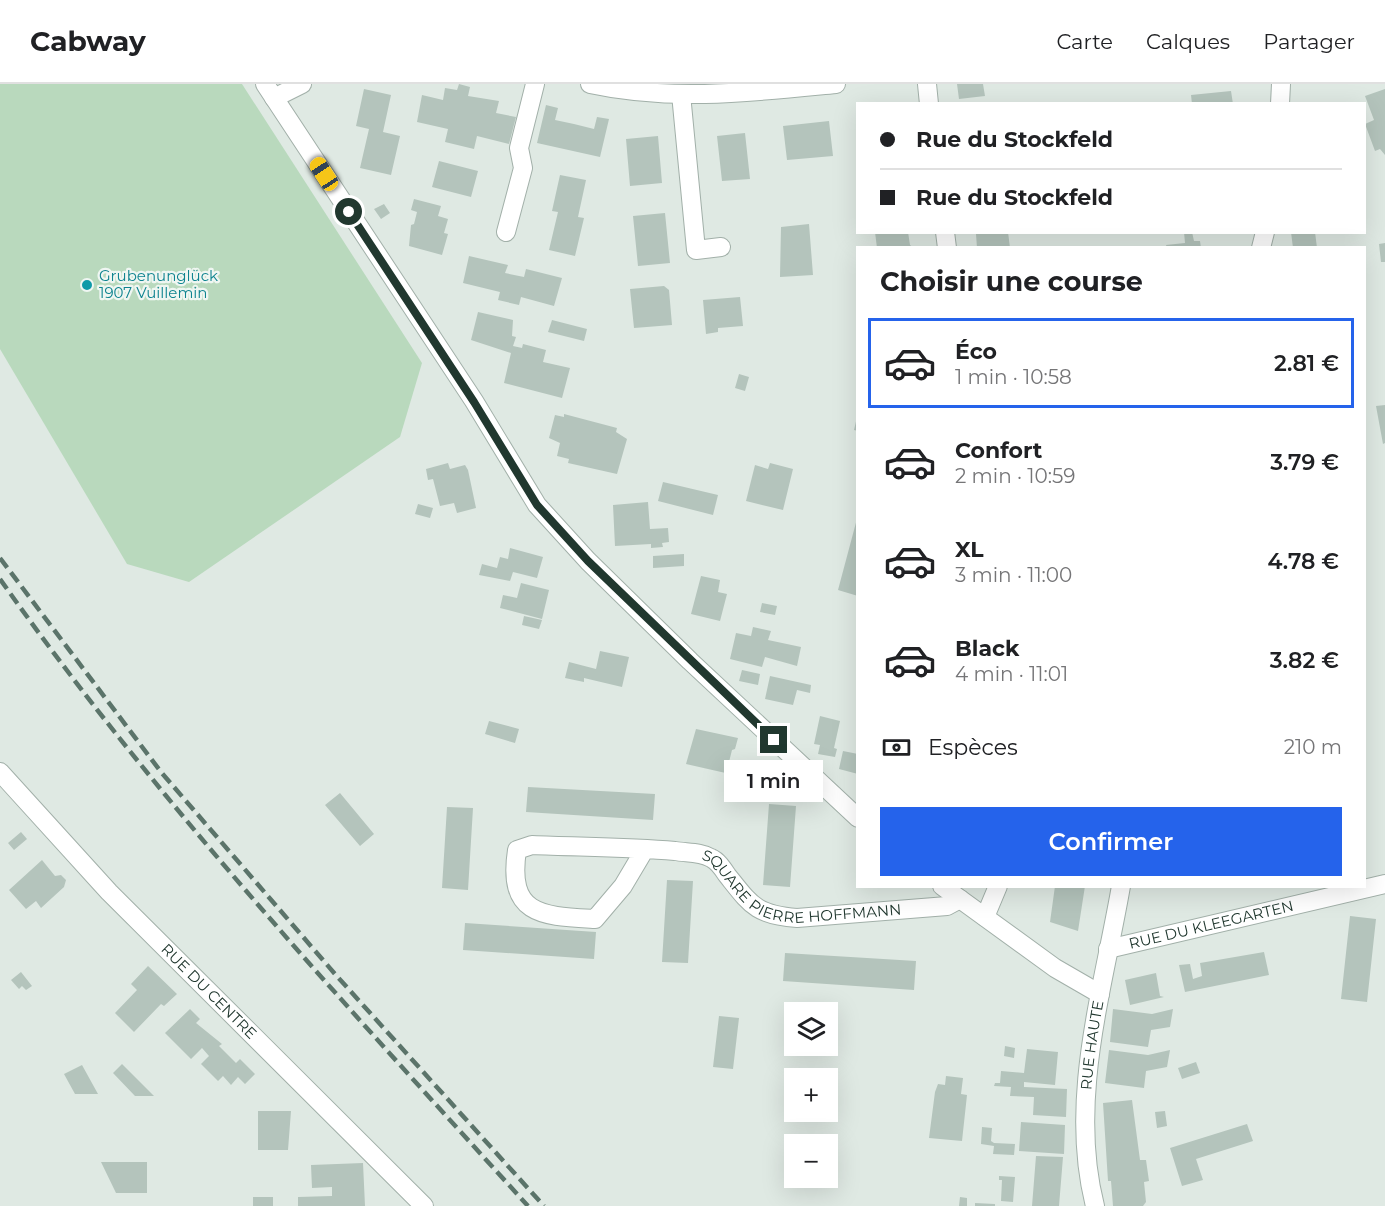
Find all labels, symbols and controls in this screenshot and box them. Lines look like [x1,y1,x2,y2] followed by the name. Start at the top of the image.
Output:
[30,24,146,58] text: Cabway
[1056,29,1113,54] text: Carte
[1146,29,1230,54] text: Calques
[1263,29,1355,54] text: Partager
[916,126,1113,153] text: Rue du Stockfeld
[307,154,341,194] car
[916,184,1113,211] text: Rue du Stockfeld
[335,198,362,225] route start
[880,265,1143,298] text: Choisir une course
[99,266,218,302] place label: Grubenunglück 1907 Vuillemin
[80,278,94,292] marker: Grubenunglück 1907 Vuillemin
[883,336,937,390] icon: car
[955,338,997,365] text: Éco
[1274,350,1339,377] text: 2.81 €
[955,365,1072,389] text: 1 min · 10:58
[883,435,937,489] icon: car
[955,437,1042,464] text: Confort
[1270,449,1339,476] text: 3.79 €
[955,464,1075,488] text: 2 min · 10:59
[883,534,937,588] icon: car
[955,536,984,563] text: XL
[1267,548,1339,575] text: 4.78 €
[955,563,1072,587] text: 3 min · 11:00
[883,633,937,687] icon: car
[955,635,1019,662] text: Black
[1270,647,1339,674] text: 3.82 €
[955,662,1068,686] text: 4 min · 11:01
[760,726,787,753] route end
[880,731,913,764] icon: cash
[928,734,1018,761] text: Espèces
[1284,735,1342,759] text: 210 m
[724,761,824,803] callout: 1 min
[747,769,800,793] text: 1 min
[880,807,1342,876] button: Confirmer
[700,845,902,927] street label: SQUARE PIERRE HOFFMANN
[1127,896,1295,953] street label: RUE DU KLEEGARTEN
[157,939,261,1043] street label: RUE DU CENTRE
[1076,999,1107,1090] street label: RUE HAUTE
[784,1002,838,1188] map controls
[784,1002,838,1056] button: layers
[784,1068,838,1122] button: +
[784,1134,838,1188] button: −

